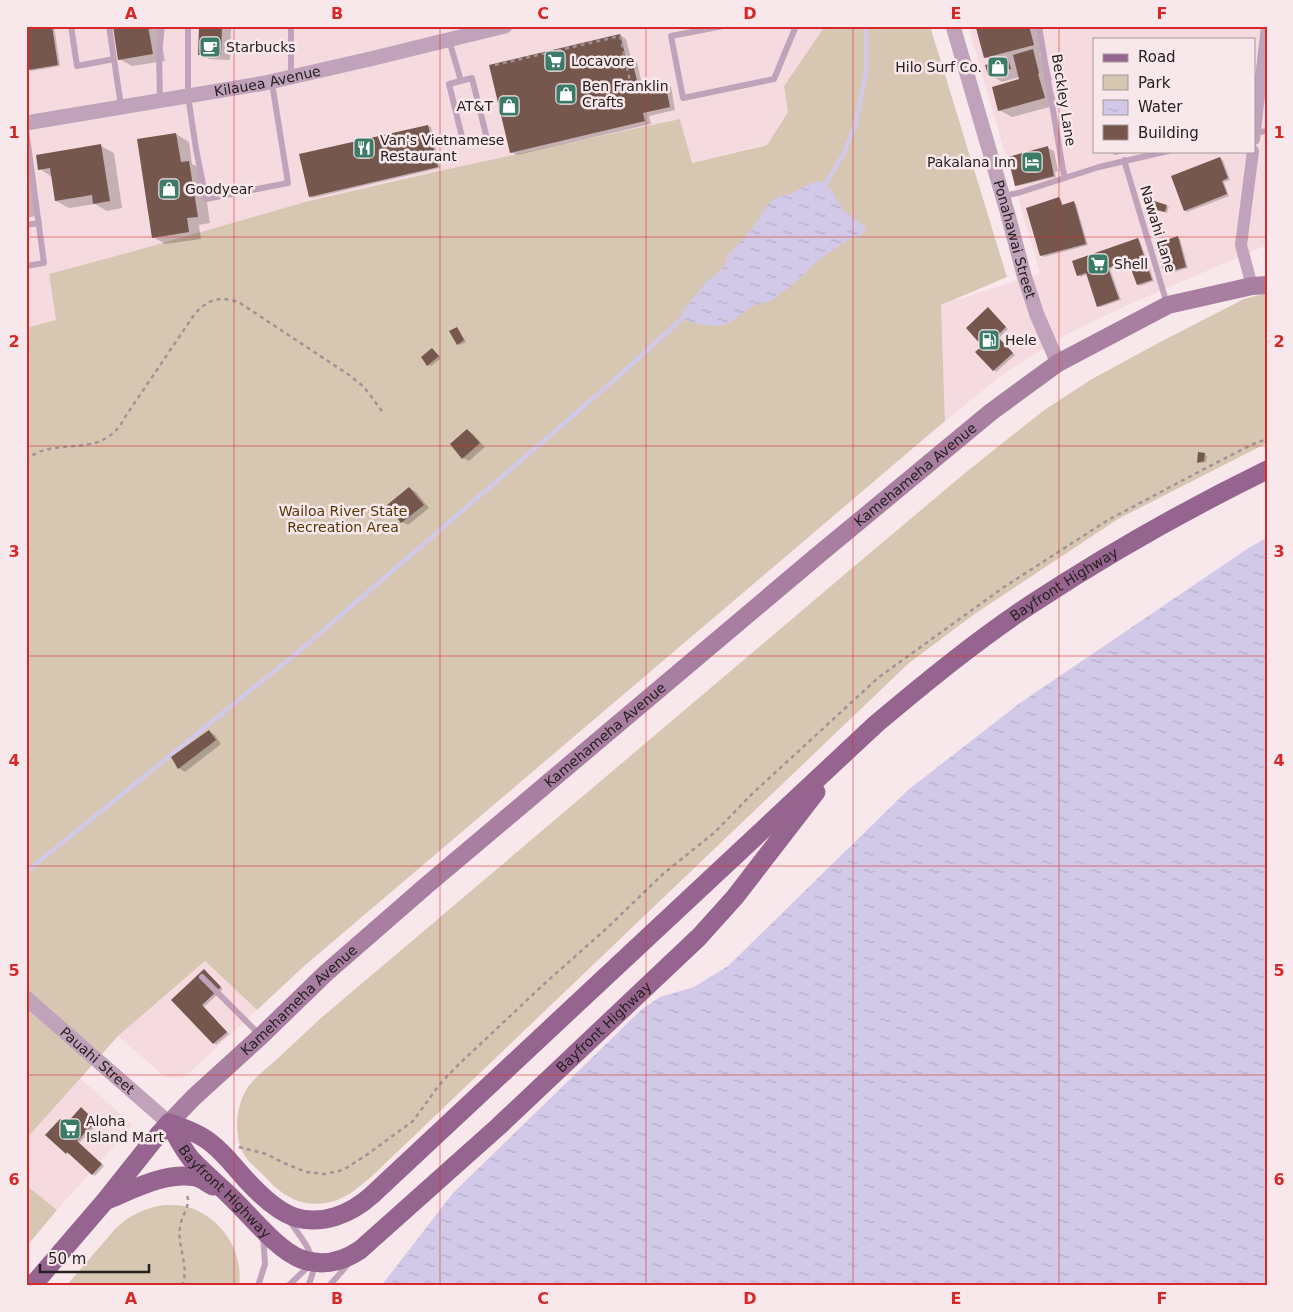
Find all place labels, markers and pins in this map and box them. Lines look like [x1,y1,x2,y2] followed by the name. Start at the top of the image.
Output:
[198,35,222,59] cafe icon: Starbucks
[226,39,296,55] place label: Starbucks
[543,49,567,73] supermarket icon: Locavore
[571,53,634,69] place label: Locavore
[986,55,1010,79] shop icon: Hilo Surf Co.
[895,59,982,75] place label: Hilo Surf Co.
[582,78,669,110] place label: Ben Franklin Crafts
[554,82,578,106] shop icon: Ben Franklin Crafts
[497,94,521,118] shop icon: AT&T
[456,98,493,114] place label: AT&T
[380,132,504,164] place label: Van's Vietnamese Restaurant
[352,136,376,160] restaurant icon: Van's Vietnamese Restaurant
[1020,150,1044,174] hotel icon: Pakalana Inn
[927,154,1016,170] place label: Pakalana Inn
[157,177,181,201] shop icon: Goodyear
[185,181,253,197] place label: Goodyear
[1086,252,1110,276] supermarket icon: Shell
[1114,256,1148,272] place label: Shell
[977,328,1001,352] fuel station icon: Hele
[1005,332,1037,348] place label: Hele
[86,1113,165,1145] place label: Aloha Island Mart
[58,1117,82,1141] supermarket icon: Aloha Island Mart

